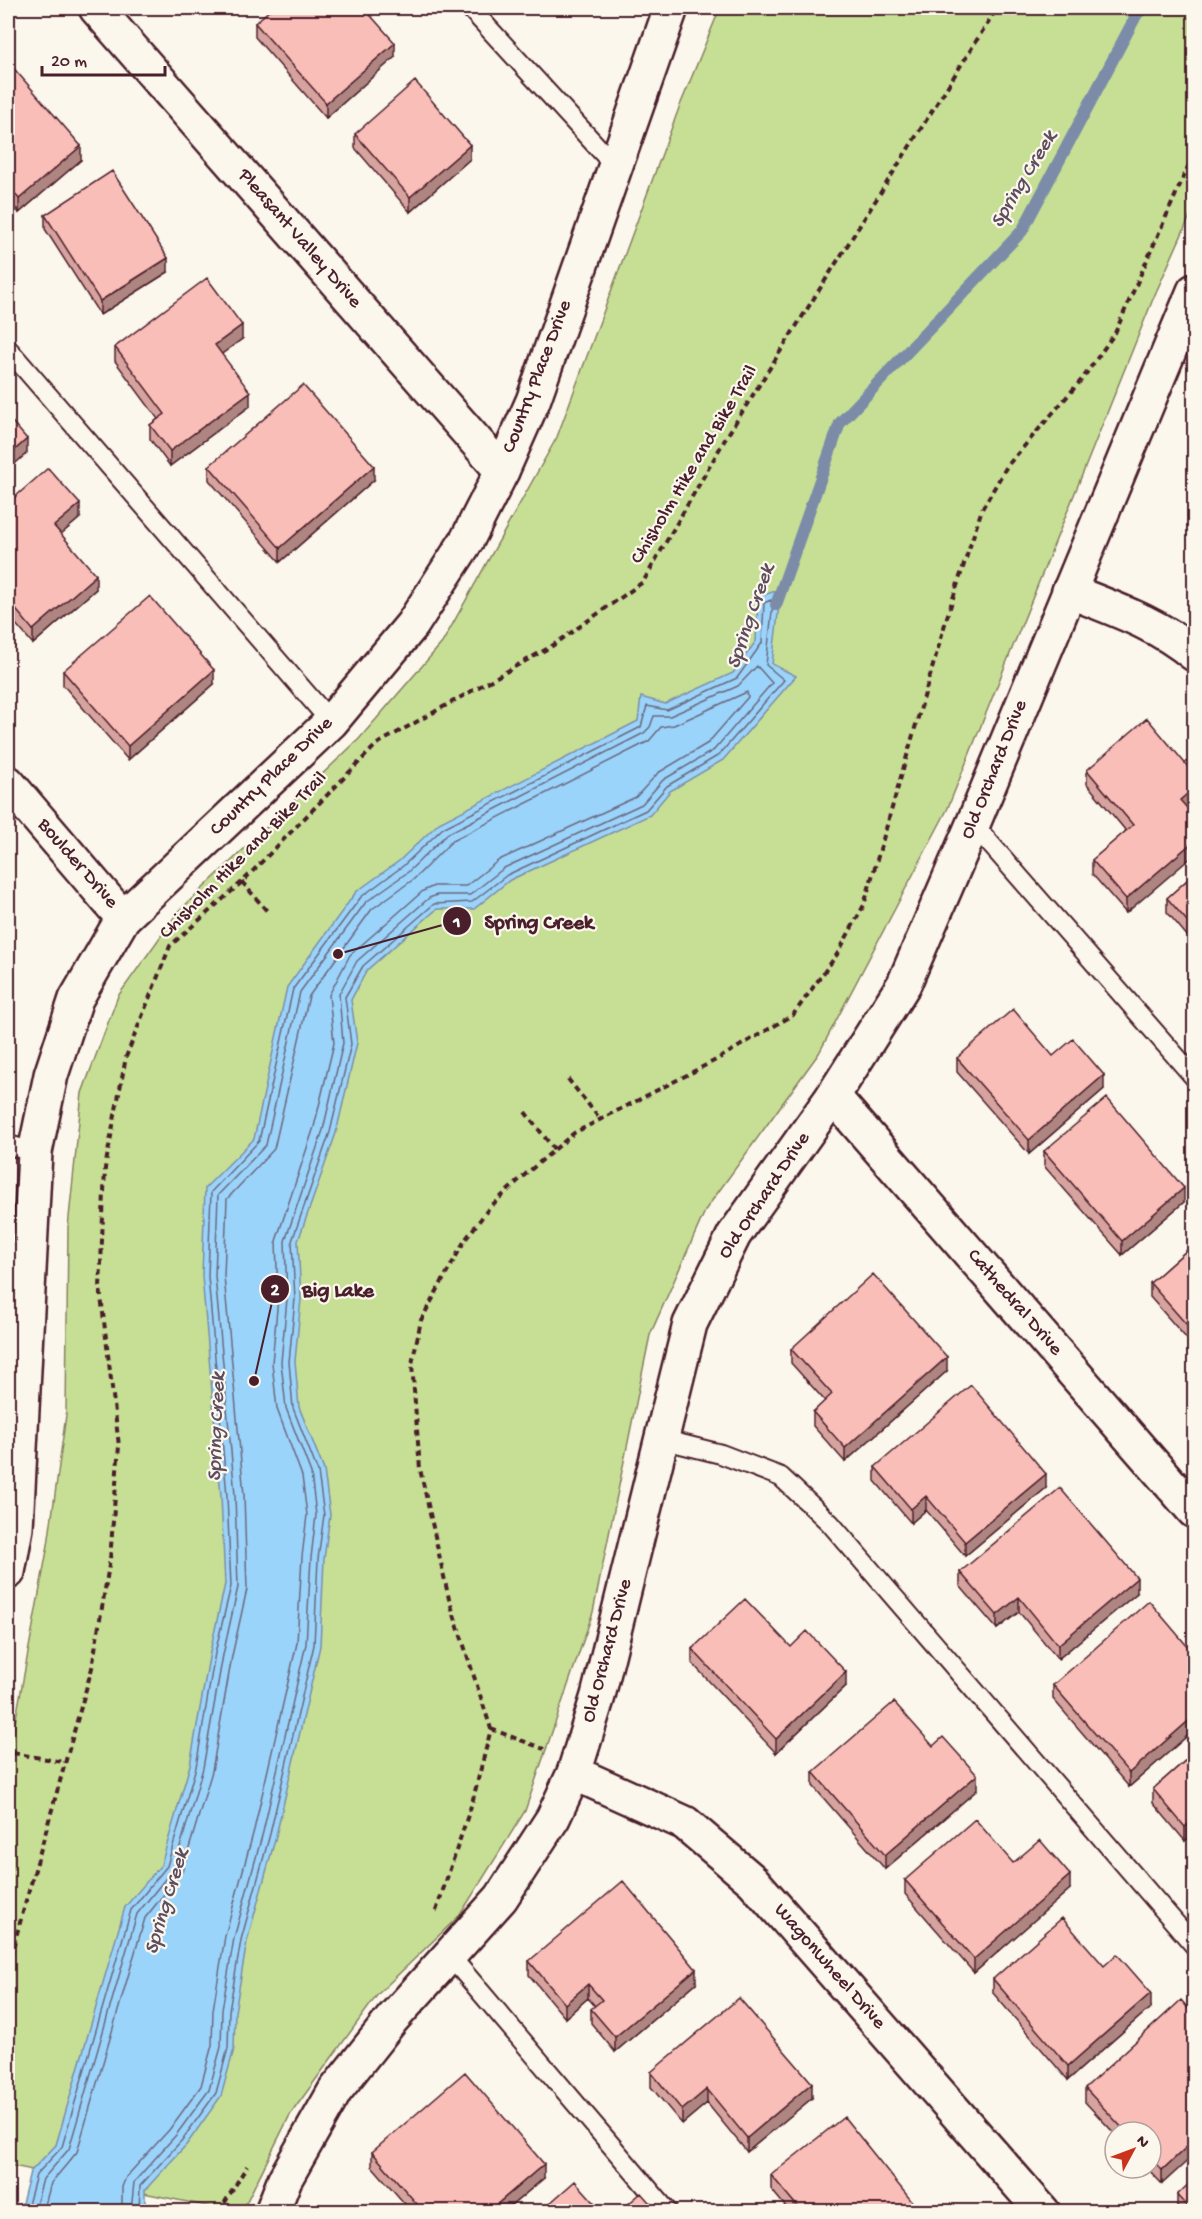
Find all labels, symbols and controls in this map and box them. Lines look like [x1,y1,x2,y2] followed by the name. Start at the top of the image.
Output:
[42,39,165,77] scale bar
[51,52,87,73] text: 20 m
[986,125,1065,233] water label: Spring Creek
[232,164,366,314] street label: Pleasant Valley Drive
[498,297,578,457] street label: Country Place Drive
[627,361,763,569] street label: Chisholm Hike and Bike Trail
[722,559,782,673] water label: Spring Creek
[957,697,1034,843] street label: Old Orchard Drive
[206,712,339,842] street label: Country Place Drive
[155,767,333,945] street label: Chisholm Hike and Bike Trail
[31,813,123,914] street label: Boulder Drive
[442,901,605,940] callout: Spring Creek
[485,912,596,937] text: Spring Creek
[452,913,461,934] text: 1
[714,1128,816,1264] street label: Old Orchard Drive
[961,1245,1067,1362] street label: Cathedral Drive
[260,1270,386,1309] callout: Big Lake
[301,1280,375,1305] text: Big Lake
[271,1281,280,1302] text: 2
[204,1370,232,1482] water label: Spring Creek
[578,1576,638,1725] street label: Old Orchard Drive
[140,1844,197,1958] water label: Spring Creek
[768,1899,890,2035] street label: Wagonwheel Drive
[1103,2120,1163,2180] north arrow
[1131,2132,1153,2153] text: N

